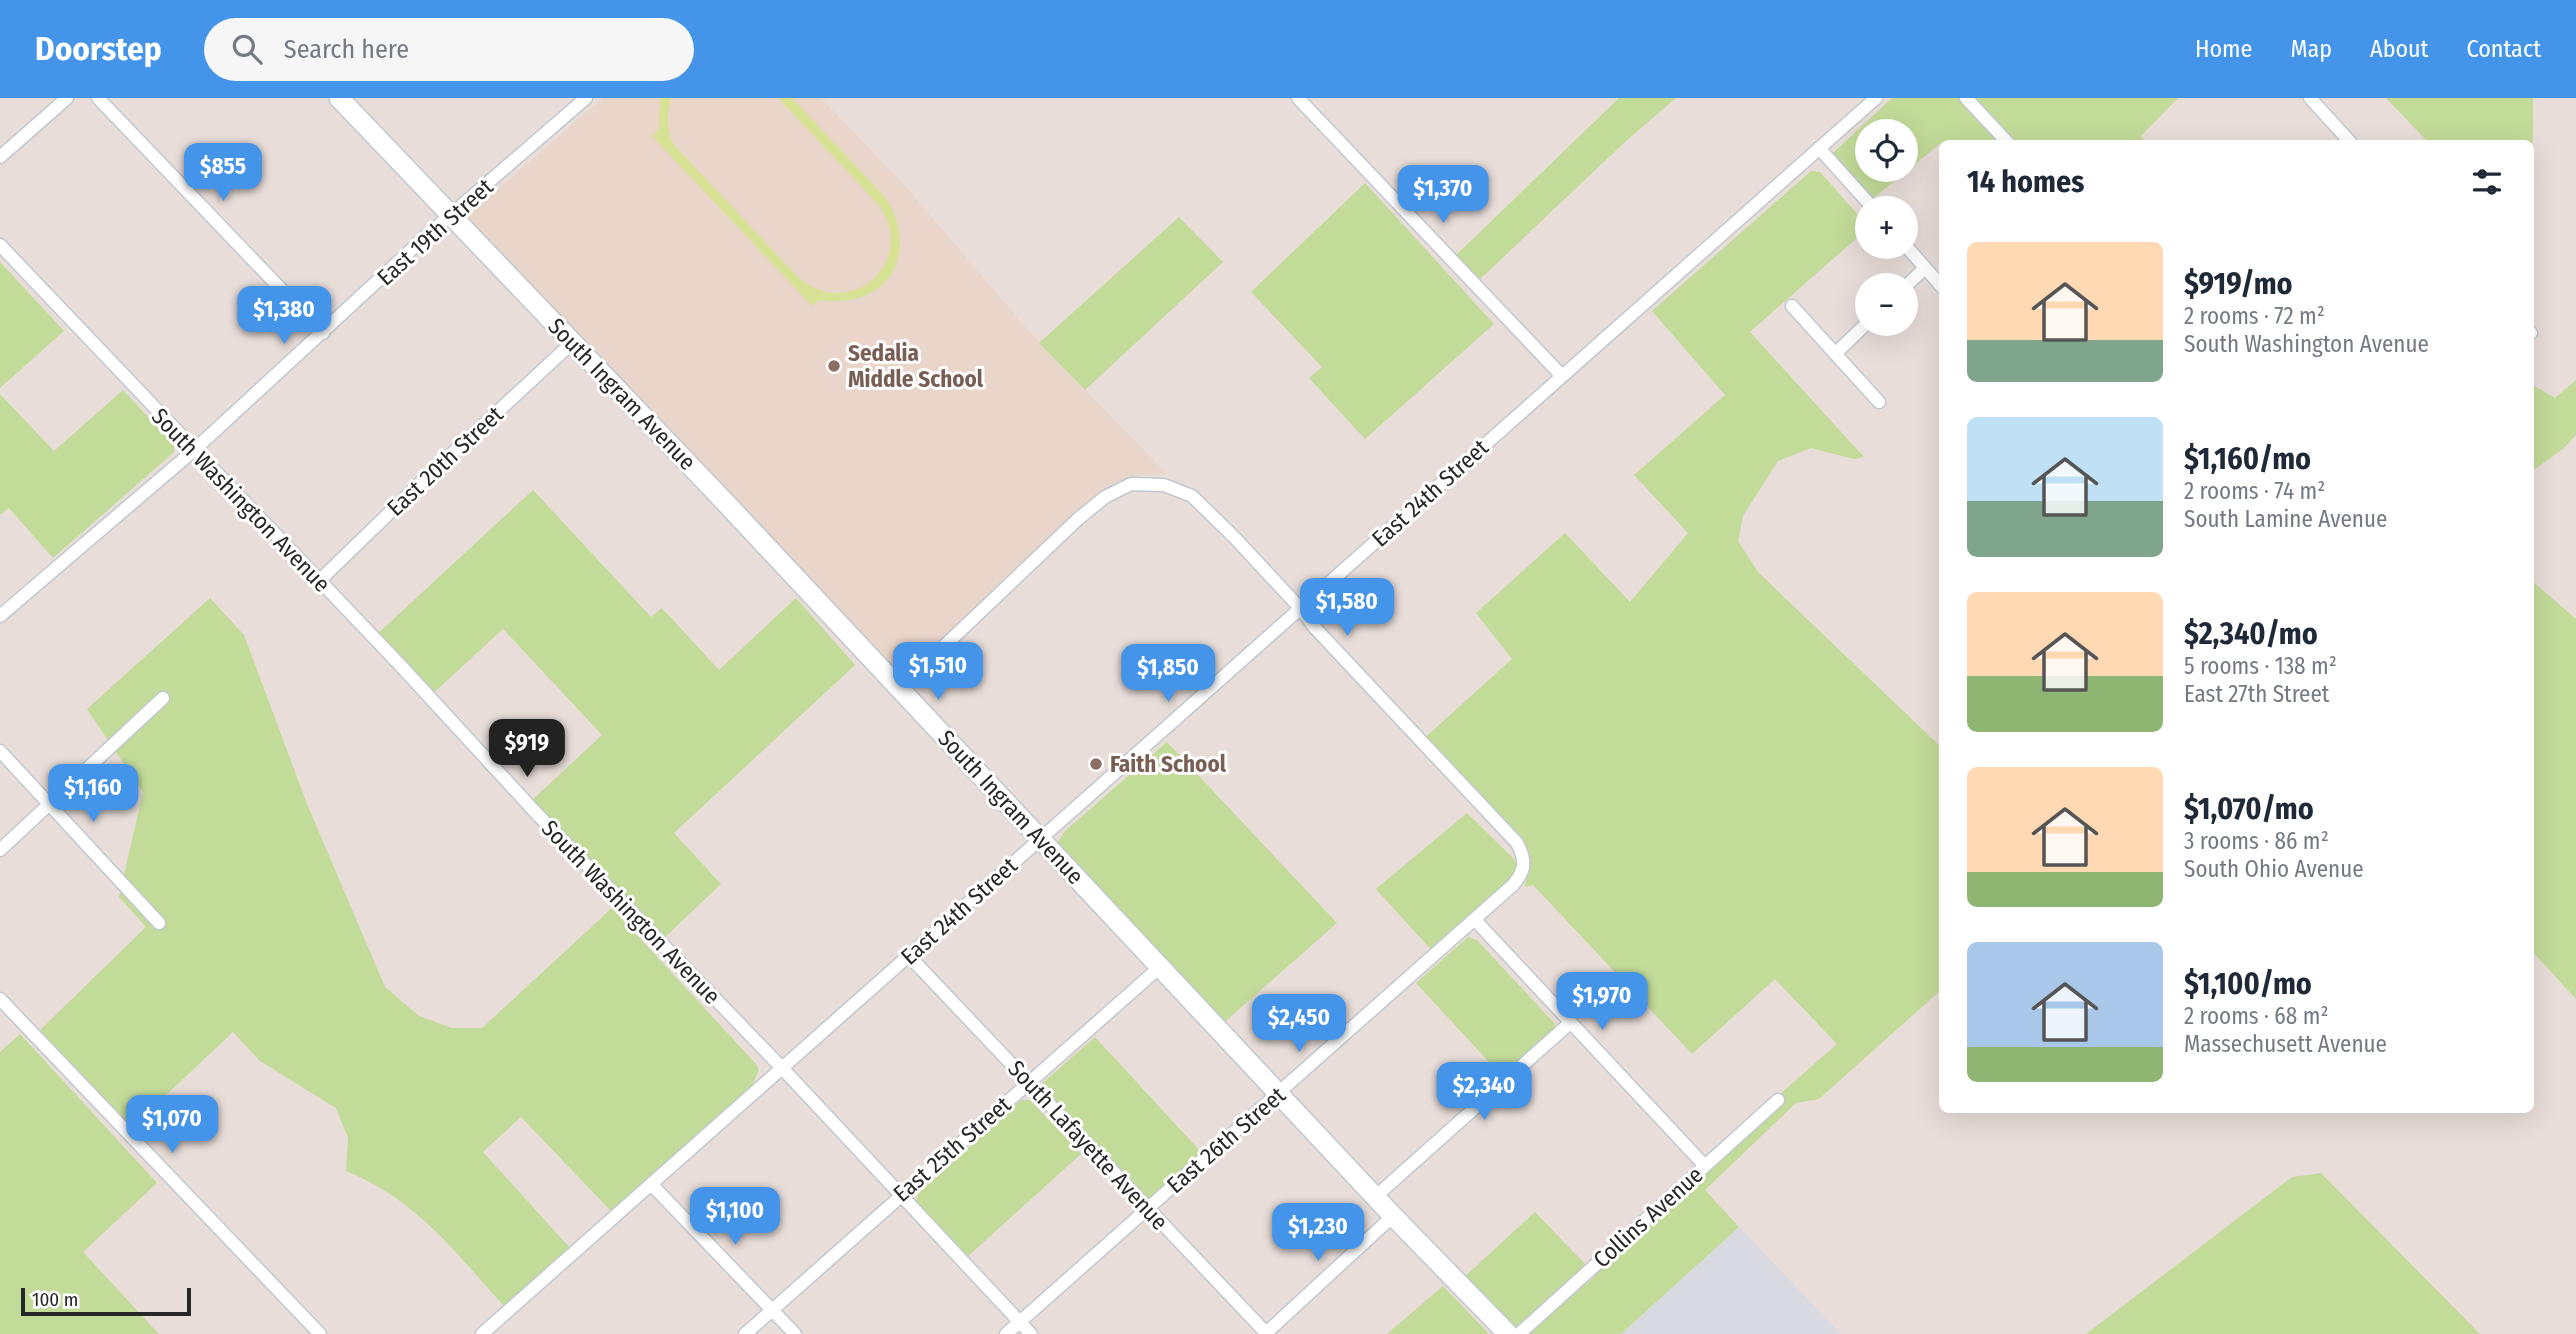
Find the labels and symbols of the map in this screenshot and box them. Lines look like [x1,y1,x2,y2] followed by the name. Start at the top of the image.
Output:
[182,144,264,203] pin: $855
[1386,166,1500,225] pin: $1,370
[371,172,499,291] street label: East 19th Street
[227,286,341,346] pin: $1,380
[542,312,702,476] street label: South Ingram Avenue
[848,339,984,393] place label: Sedalia Middle School
[826,358,842,374] marker: Sedalia Middle School
[381,400,509,522] street label: East 20th Street
[146,402,336,598] street label: South Washington Avenue
[1366,433,1494,553] street label: East 24th Street
[1290,578,1404,638] pin: $1,580
[881,642,995,702] pin: $1,510
[1111,644,1225,704] pin: $1,850
[486,720,568,779] pin: $919
[932,724,1090,890] street label: South Ingram Avenue
[1110,750,1227,778] place label: Faith School
[1088,756,1104,772] marker: Faith School
[36,764,150,824] pin: $1,160
[536,814,726,1010] street label: South Washington Avenue
[895,851,1023,971] street label: East 24th Street
[1545,972,1659,1032] pin: $1,970
[1242,995,1356,1054] pin: $2,450
[1002,1054,1174,1236] street label: South Lafayette Avenue
[1427,1062,1541,1122] pin: $2,340
[1161,1081,1291,1199] street label: East 26th Street
[888,1090,1017,1208] street label: East 25th Street
[115,1096,229,1155] pin: $1,070
[1587,1161,1709,1273] street label: Collins Avenue
[678,1188,792,1247] pin: $1,100
[1261,1204,1375,1263] pin: $1,230
[21,1285,191,1317] scale bar

